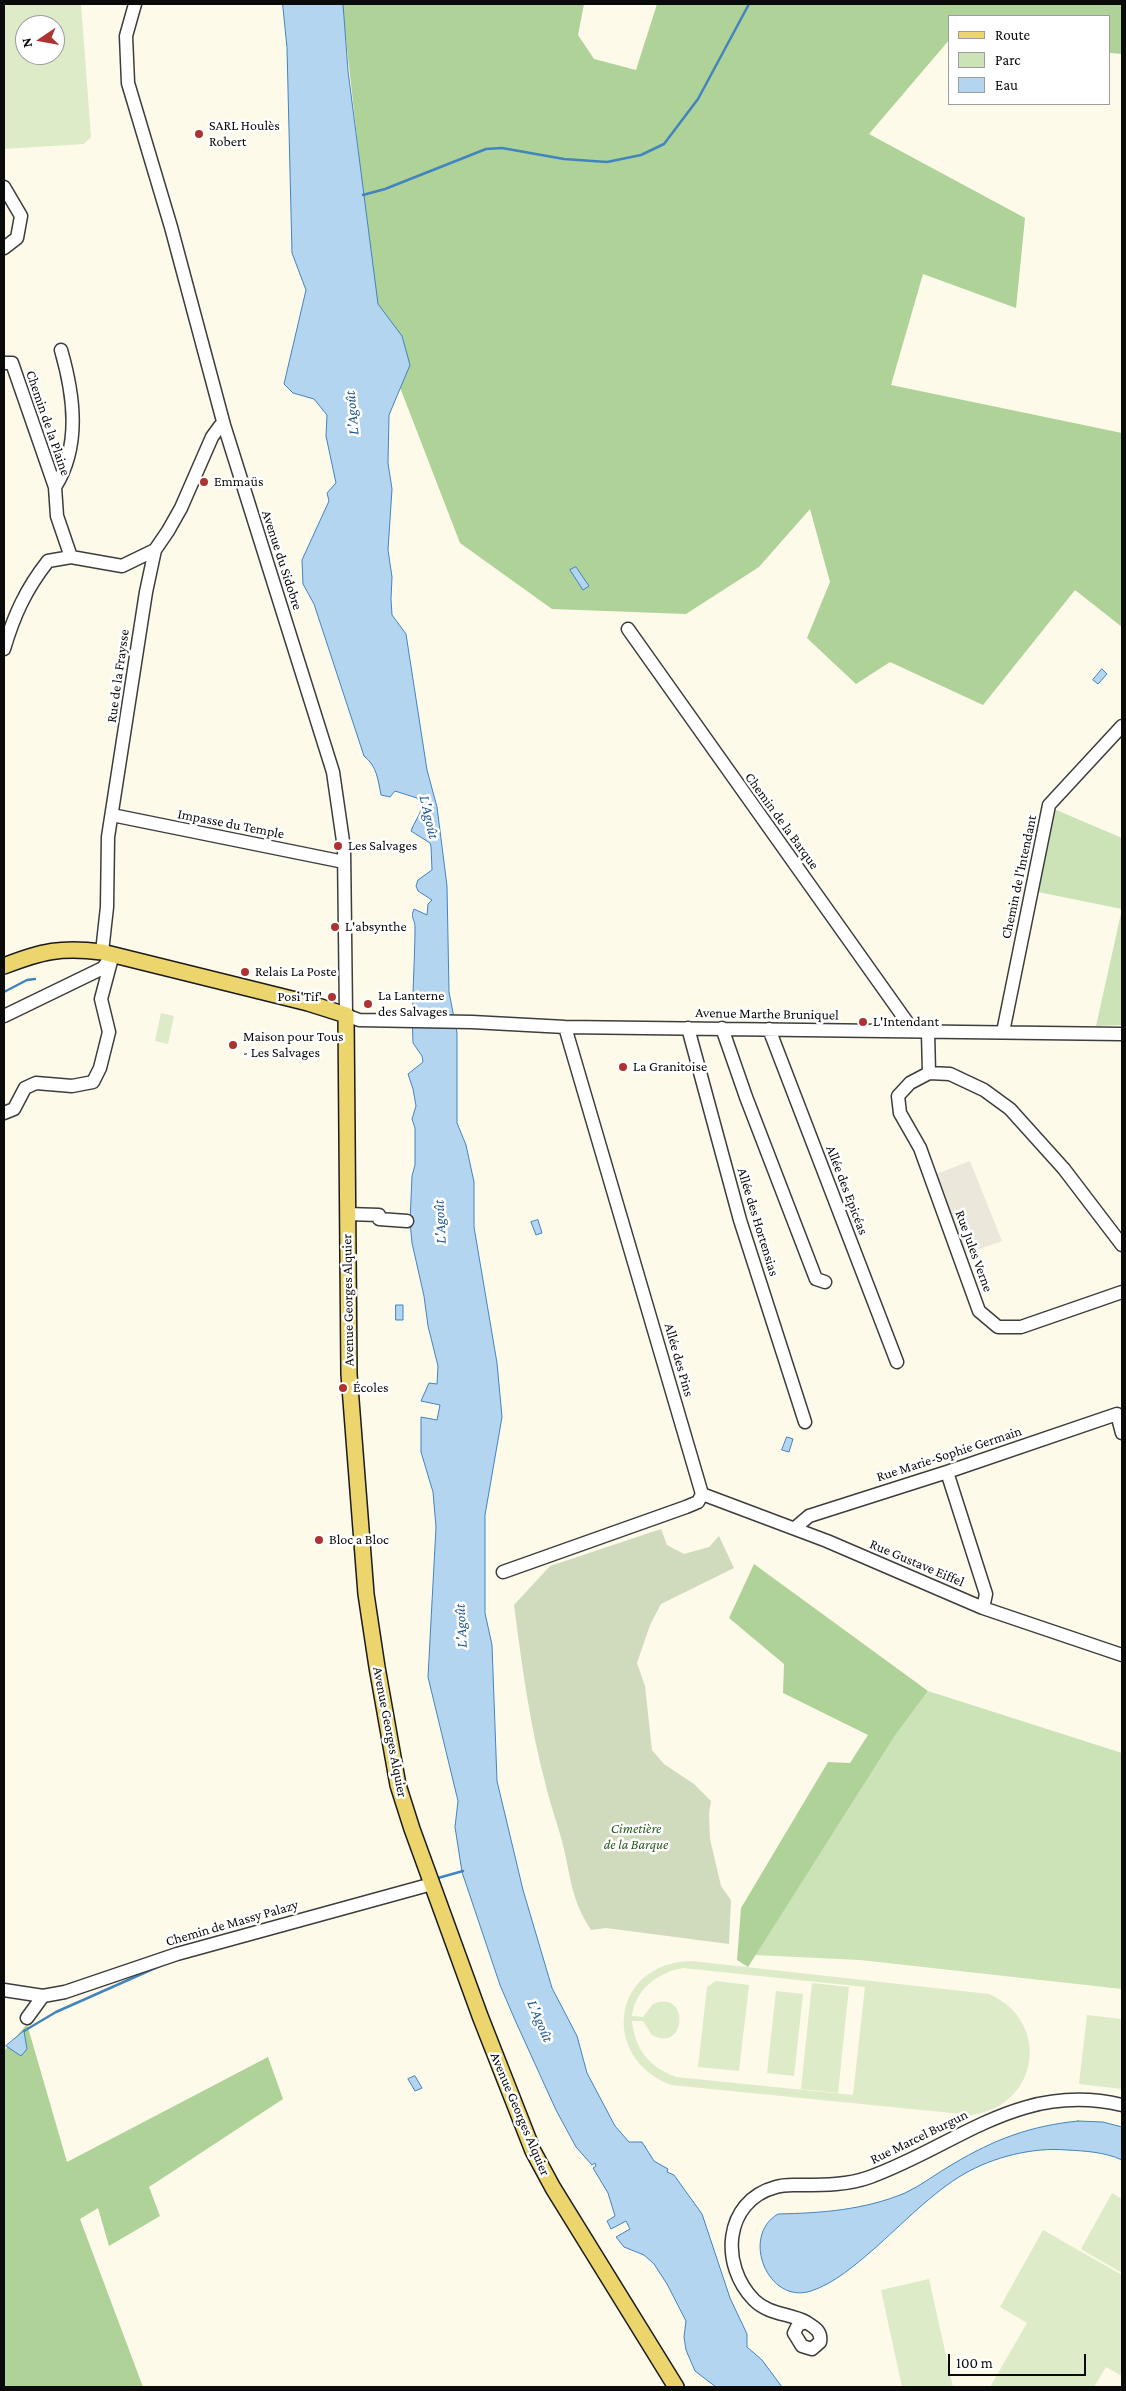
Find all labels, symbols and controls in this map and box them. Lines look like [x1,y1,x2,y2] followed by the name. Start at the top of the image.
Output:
[15,15,65,65] north arrow
[948,15,1111,105] legend
[995,27,1030,43] text: Route
[17,37,35,49] text: N
[995,52,1021,68] text: Parc
[995,77,1018,93] text: Eau
[209,118,280,150] place label: SARL Houlès Robert
[193,128,205,140] marker: SARL Houlès Robert
[22,368,74,478] street label: Chemin de la Plaine
[341,390,363,436] water label: L'Agoût
[214,474,264,490] place label: Emmaüs
[198,476,210,488] marker: Emmaüs
[258,508,306,612] street label: Avenue du Sidobre
[103,628,133,724] street label: Rue de la Fraysse
[741,769,823,873] street label: Chemin de la Barque
[415,793,443,841] water label: L'Agoût
[176,805,286,843] street label: Impasse du Temple
[998,814,1040,940] street label: Chemin de l'Intendant
[348,838,417,854] place label: Les Salvages
[332,840,344,852] marker: Les Salvages
[345,919,407,935] place label: L'absynthe
[329,921,341,933] marker: L'absynthe
[255,964,337,980] place label: Relais La Poste
[239,966,251,978] marker: Relais La Poste
[378,988,448,1020] place label: La Lanterne des Salvages
[278,989,322,1005] place label: Posi'Tif'
[326,991,338,1003] marker: Posi'Tif'
[362,998,374,1010] marker: La Lanterne des Salvages
[695,1004,839,1024] street label: Avenue Marthe Bruniquel
[873,1014,939,1030] place label: L'Intendant
[857,1016,869,1028] marker: L'Intendant
[243,1029,344,1062] place label: Maison pour Tous - Les Salvages
[227,1039,239,1051] marker: Maison pour Tous - Les Salvages
[633,1059,707,1075] place label: La Granitoise
[617,1061,629,1073] marker: La Granitoise
[822,1143,872,1237] street label: Allée des Epicéas
[734,1166,782,1278] street label: Allée des Hortensias
[430,1199,450,1245] water label: L'Agoût
[951,1208,997,1294] street label: Rue Jules Verne
[338,1234,358,1366] street label: Avenue Georges Alquier
[661,1321,697,1399] street label: Allée des Pins
[353,1380,389,1396] place label: Écoles
[337,1382,349,1394] marker: Écoles
[874,1423,1024,1485] street label: Rue Marie-Sophie Germain
[329,1532,389,1548] place label: Bloc a Bloc
[313,1534,325,1546] marker: Bloc a Bloc
[867,1536,967,1590] street label: Rue Gustave Eiffel
[451,1603,471,1649] water label: L'Agoût
[369,1665,411,1799] street label: Avenue Georges Alquier
[604,1821,668,1854] park label: Cimetière de la Barque
[164,1896,300,1950] street label: Chemin de Massy Palazy
[523,1997,557,2045] water label: L'Agoût
[486,2050,554,2178] street label: Avenue Georges Alquier
[868,2106,970,2168] street label: Rue Marcel Burgun
[951,2344,1088,2376] scale bar
[956,2355,993,2371] text: 100 m

